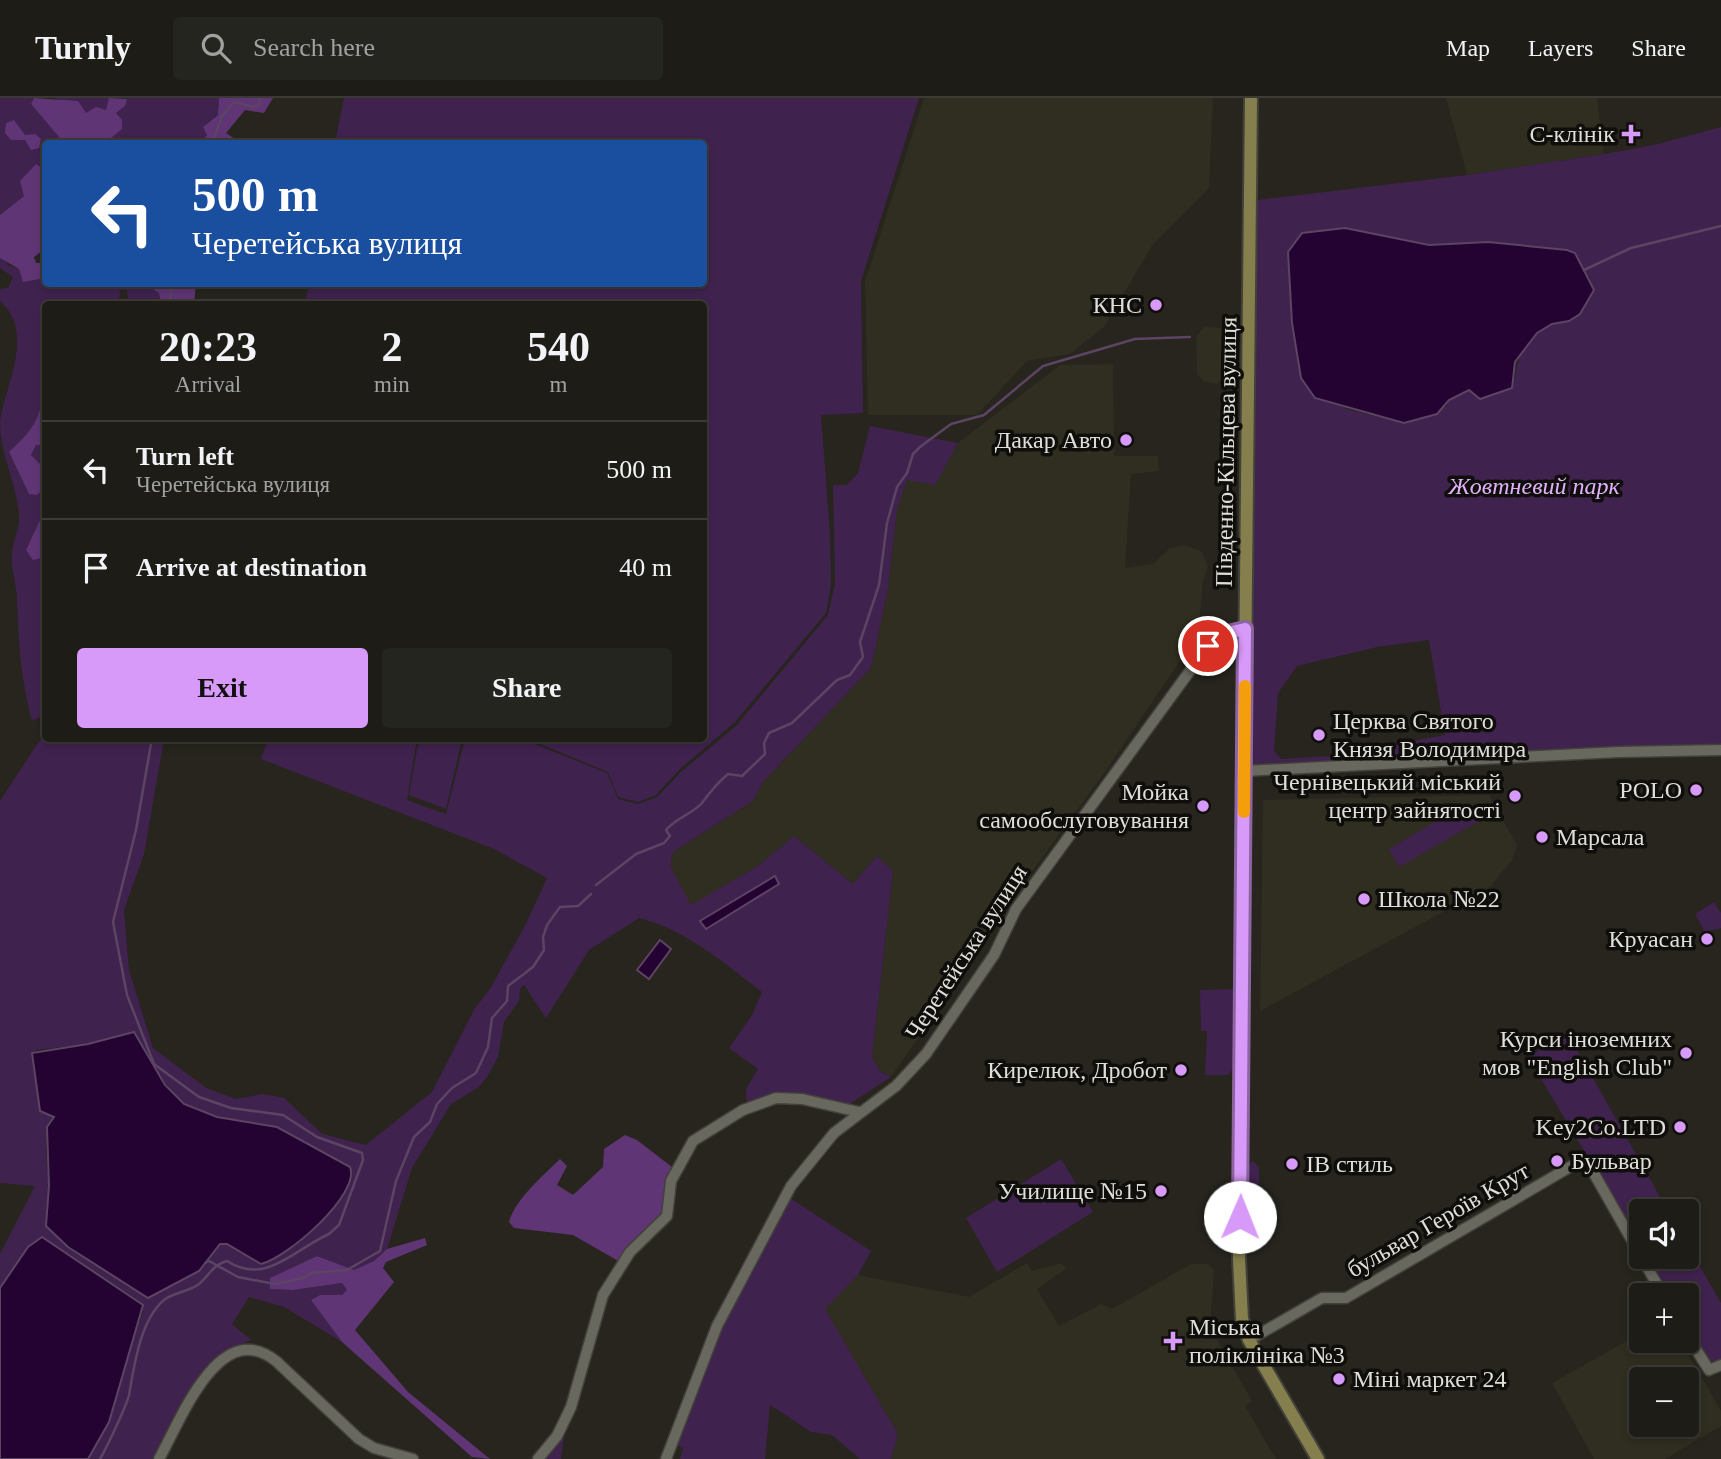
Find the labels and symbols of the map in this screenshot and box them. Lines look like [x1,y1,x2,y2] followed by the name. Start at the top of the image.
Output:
[1530,121,1615,147] place label: С-клінік
[1621,124,1641,144] marker: С-клінік
[1093,292,1142,318] place label: КНС
[1148,297,1164,313] marker: КНС
[1211,317,1241,587] street label: Південно-Кільцева вулиця
[995,427,1112,453] place label: Дакар Авто
[1118,432,1134,448] marker: Дакар Авто
[1447,473,1621,499] park label: Жовтневий парк
[1178,616,1238,676] pin
[1333,708,1526,762] place label: Церква Святого Князя Володимира
[1311,727,1327,743] marker: Церква Святого Князя Володимира
[1273,769,1501,823] place label: Чернівецький міський центр зайнятості
[1619,777,1682,803] place label: POLO
[979,779,1189,833] place label: Мойка самообслуговування
[1688,782,1704,798] marker: POLO
[1507,788,1523,804] marker: Чернівецький міський центр зайнятості
[1195,798,1211,814] marker: Мойка самообслуговування
[1556,824,1645,850] place label: Марсала
[1534,829,1550,845] marker: Марсала
[900,860,1032,1044] street label: Черетейська вулиця
[1378,886,1500,912] place label: Школа №22
[1356,891,1372,907] marker: Школа №22
[1609,926,1693,952] place label: Круасан
[1699,931,1715,947] marker: Круасан
[1482,1026,1672,1080] place label: Курси іноземних мов "English Club"
[1678,1045,1694,1061] marker: Курси іноземних мов "English Club"
[987,1057,1168,1083] place label: Кирелюк, Дробот
[1173,1062,1189,1078] marker: Кирелюк, Дробот
[1536,1114,1666,1140] place label: Key2Co.LTD
[1672,1119,1688,1135] marker: Key2Co.LTD
[1571,1148,1652,1174] place label: Бульвар
[1306,1151,1393,1177] place label: ІВ стиль
[1549,1153,1565,1169] marker: Бульвар
[1284,1156,1300,1172] marker: ІВ стиль
[1342,1157,1534,1283] street label: бульвар Героїв Крут
[998,1178,1147,1204] place label: Училище №15
[1203,1180,1277,1254] position arrow
[1153,1183,1169,1199] marker: Училище №15
[1189,1314,1345,1368] place label: Міська поліклініка №3
[1163,1331,1183,1351] marker: Міська поліклініка №3
[1353,1366,1506,1392] place label: Міні маркет 24
[1331,1371,1347,1387] marker: Міні маркет 24

